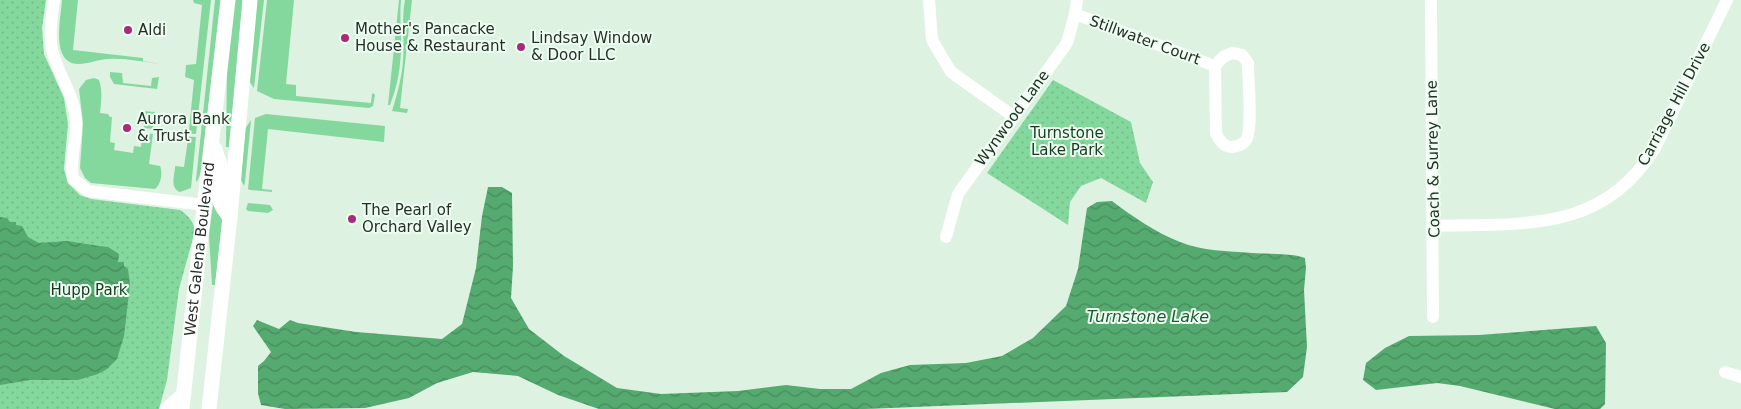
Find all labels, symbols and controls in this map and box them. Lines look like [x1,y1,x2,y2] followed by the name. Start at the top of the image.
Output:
[1087,12,1203,68] street label: Stillwater Court
[355,20,505,55] place label: Mother's Pancacke House & Restaurant
[138,21,166,39] place label: Aldi
[122,24,134,36] marker: Aldi
[531,29,652,64] place label: Lindsay Window & Door LLC
[339,32,351,44] marker: Mother's Pancacke House & Restaurant
[1634,39,1714,169] street label: Carriage Hill Drive
[515,41,527,53] marker: Lindsay Window & Door LLC
[971,67,1053,169] street label: Wynwood Lane
[1423,80,1443,238] street label: Coach & Surrey Lane
[137,110,230,145] place label: Aurora Bank & Trust
[121,122,133,134] marker: Aurora Bank & Trust
[1029,124,1104,159] park label: Turnstone Lake Park
[181,161,218,337] street label: West Galena Boulevard
[361,201,472,236] place label: The Pearl of Orchard Valley
[346,213,358,225] marker: The Pearl of Orchard Valley
[50,281,128,299] park label: Hupp Park
[1087,307,1209,326] water label: Turnstone Lake

